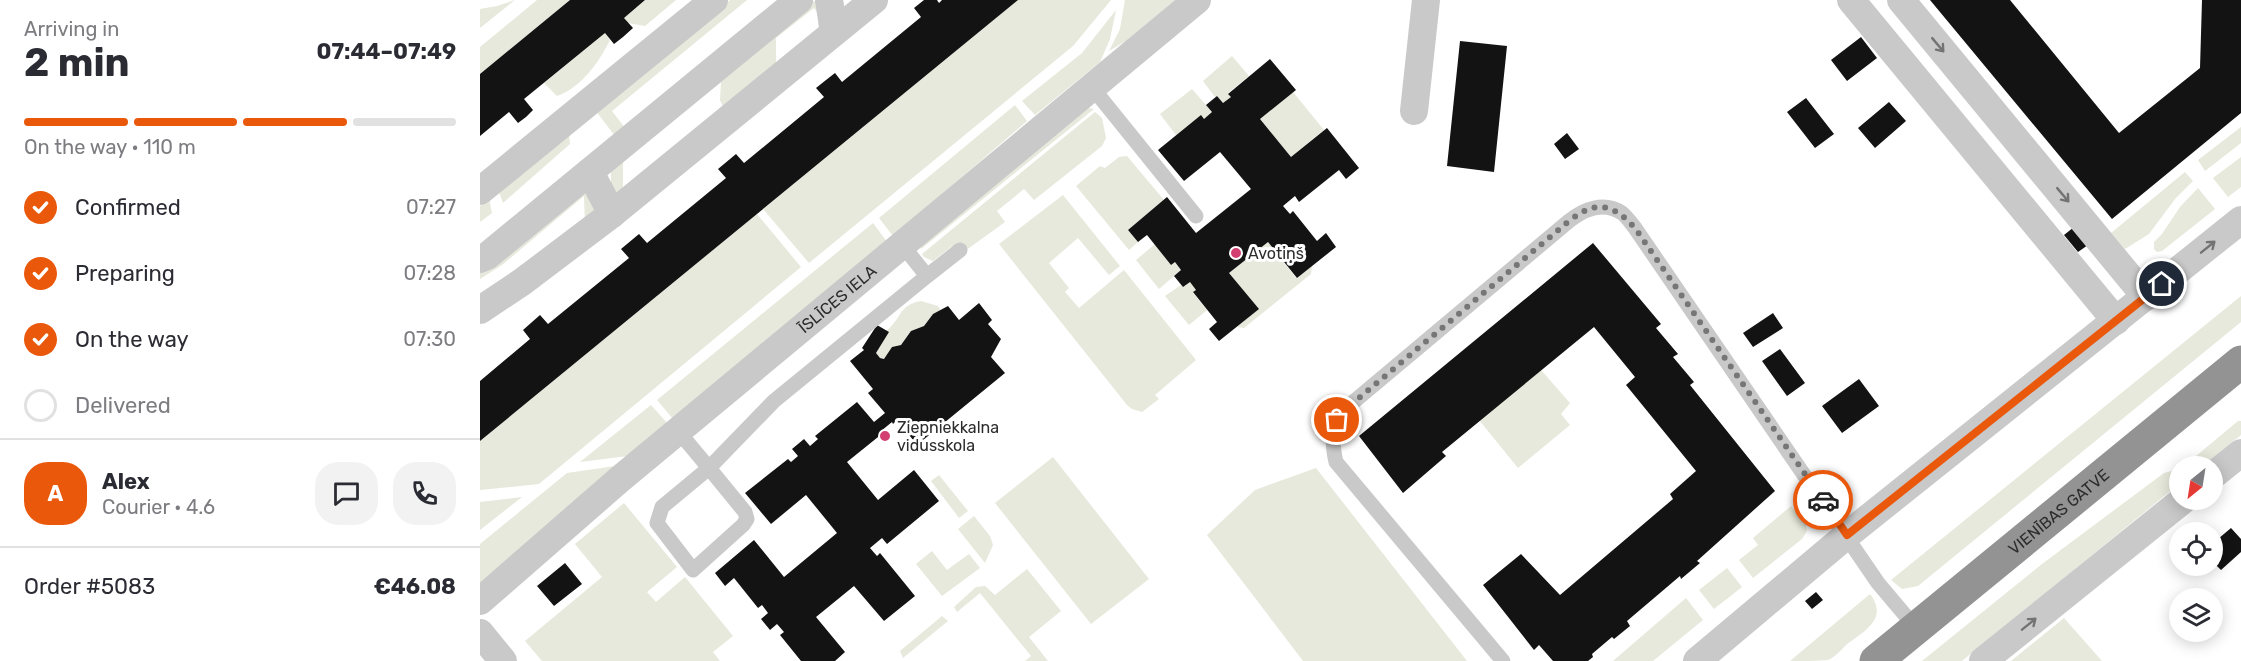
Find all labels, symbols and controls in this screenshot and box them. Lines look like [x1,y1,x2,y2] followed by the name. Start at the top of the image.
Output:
[24,17,119,41] text: Arriving in
[1932,37,1945,53] one-way arrow
[316,38,456,65] text: 07:44–07:49
[24,40,130,86] text: 2 min
[24,135,196,159] text: On the way · 110 m
[2056,187,2069,203] one-way arrow
[24,191,57,224] icon: check
[75,194,181,221] text: Confirmed
[406,195,456,219] text: 07:27
[2200,240,2216,253] one-way arrow
[1248,244,1304,263] place label: Avotiņš
[1229,246,1243,260] marker: Avotiņš
[24,257,57,290] icon: check
[2136,258,2187,309] pin
[75,260,175,287] text: Preparing
[403,261,456,285] text: 07:28
[794,261,880,337] street label: ĪSLĪCES IELA
[2145,267,2178,300] icon: home
[24,323,57,356] icon: check
[75,326,189,353] text: On the way
[403,327,456,351] text: 07:30
[75,392,171,419] text: Delivered
[1311,394,1362,445] pin
[1320,403,1353,436] icon: bag
[897,418,999,455] place label: Ziepniekkalna vidusskola
[878,429,892,443] marker: Ziepniekkalna vidusskola
[2169,456,2223,510] north arrow
[2169,456,2223,642] map controls
[315,462,378,525] button: chat
[393,462,456,525] button: phone
[2004,465,2113,558] street label: VIENĪBAS GATVE
[102,468,150,495] text: Alex
[1793,470,1853,530] courier
[48,480,63,507] text: A
[1807,484,1840,517] icon: car
[102,495,215,519] text: Courier · 4.6
[2169,522,2223,576] button: locate
[24,573,155,600] text: Order #5083
[373,573,456,600] text: €46.08
[2169,588,2223,642] button: layers
[2021,618,2037,631] one-way arrow

